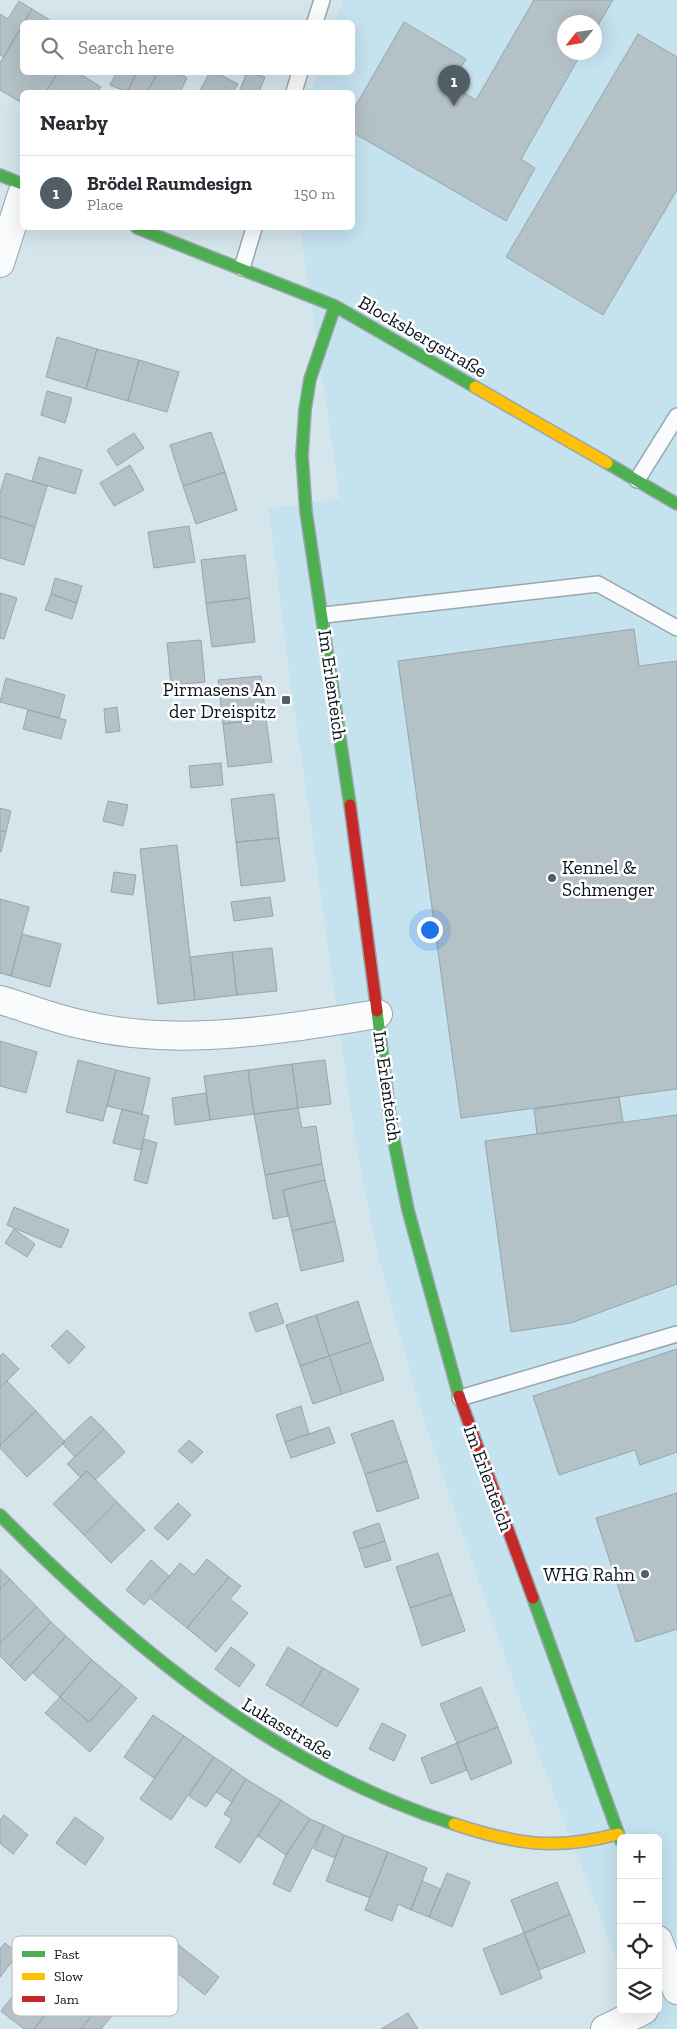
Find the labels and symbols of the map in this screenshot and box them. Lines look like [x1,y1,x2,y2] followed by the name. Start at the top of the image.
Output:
[557,15,602,60] north arrow
[438,65,470,106] pin: 1
[354,290,491,383] street label: Blocksbergstraße
[313,628,352,742] street label: Im Erlenteich
[163,678,276,723] place label: Pirmasens An der Dreispitz
[280,694,292,706] marker: Pirmasens An der Dreispitz
[562,856,655,901] place label: Kennel & Schmenger
[546,872,558,884] marker: Kennel & Schmenger
[417,917,443,943] your location
[368,1029,407,1143] street label: Im Erlenteich
[459,1422,519,1535] street label: Im Erlenteich
[543,1563,635,1586] place label: WHG Rahn
[639,1568,651,1580] marker: WHG Rahn
[238,1692,337,1765] street label: Lukasstraße
[12,1936,178,2016] legend
[54,1946,81,1963] text: Fast
[54,1968,83,1985] text: Slow
[54,1991,79,2008] text: Jam

